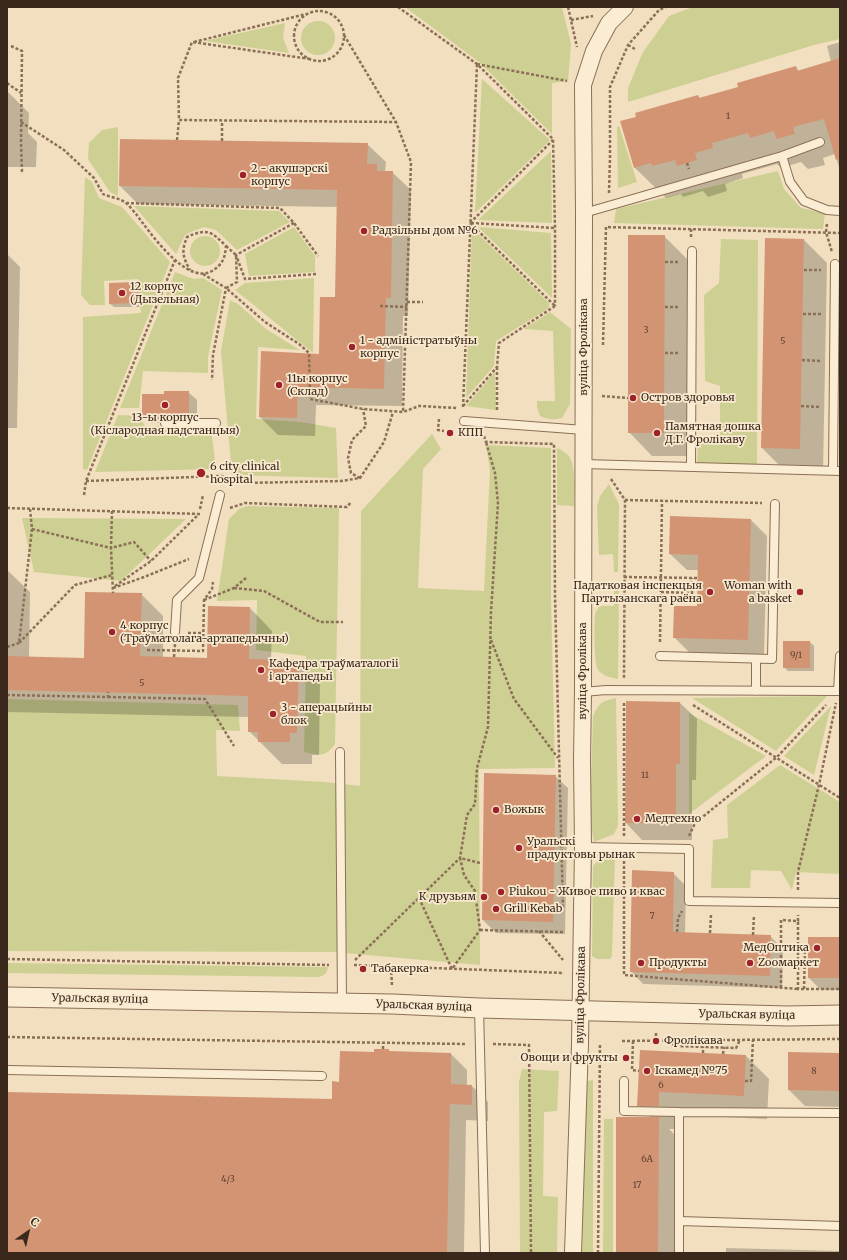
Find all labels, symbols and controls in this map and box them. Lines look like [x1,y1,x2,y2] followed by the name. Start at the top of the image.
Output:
[726,111,730,121] house number: 1
[251,162,328,188] place label: 2 - акушэрскі корпус
[238,170,248,180] marker: 2 - акушэрскі корпус
[372,224,478,238] place label: Радзільны дом №6
[359,226,369,236] marker: Радзільны дом №6
[130,280,199,306] place label: 12 корпус (Дызельная)
[117,288,127,298] marker: 12 корпус (Дызельная)
[577,298,591,396] street label: вуліца Фролікава
[643,325,649,335] house number: 3
[360,334,477,360] place label: 1 - адміністратыўны корпус
[780,336,786,346] house number: 5
[347,342,357,352] marker: 1 - адміністратыўны корпус
[287,372,348,398] place label: 11ы корпус (Склад)
[274,380,284,390] marker: 11ы корпус (Склад)
[641,391,735,405] place label: Остров здоровья
[628,393,638,403] marker: Остров здоровья
[160,400,170,410] marker: 13-ы корпус (Кіслародная падстанцыя)
[91,411,239,437] place label: 13-ы корпус (Кіслародная падстанцыя)
[665,420,761,446] place label: Памятная дошка Д.Г. Фролікаву
[458,426,483,440] place label: КПП
[445,428,455,438] marker: КПП
[652,428,662,438] marker: Памятная дошка Д.Г. Фролікаву
[210,460,280,486] place label: 6 city clinical hospital
[195,467,207,479] marker: 6 city clinical hospital
[573,579,702,605] place label: Падатковая інспекцыя Партызанскага раёна
[724,579,792,605] place label: Woman with a basket
[705,587,715,597] marker: Падатковая інспекцыя Партызанскага раёна
[795,587,805,597] marker: Woman with a basket
[120,619,289,645] place label: 4 корпус (Траўматолага-артапедычны)
[576,622,590,720] street label: вуліца Фролікава
[107,627,117,637] marker: 4 корпус (Траўматолага-артапедычны)
[790,650,802,660] house number: 9/1
[269,657,399,683] place label: Кафедра траўматалогіі і артапедыі
[256,665,266,675] marker: Кафедра траўматалогіі і артапедыі
[139,678,145,688] house number: 5
[281,701,372,727] place label: 3 - аперацыйны блок
[268,709,278,719] marker: 3 - аперацыйны блок
[641,770,649,780] house number: 11
[504,803,544,817] place label: Вожык
[491,805,501,815] marker: Вожык
[645,812,701,826] place label: Медтехно
[632,814,642,824] marker: Медтехно
[527,835,635,861] place label: Уральскі прадуктовы рынак
[514,843,524,853] marker: Уральскі прадуктовы рынак
[509,885,665,899] place label: Piukou - Живое пиво и квас
[496,887,506,897] marker: Piukou - Живое пиво и квас
[419,890,476,904] place label: К друзьям
[479,892,489,902] marker: К друзьям
[504,902,562,916] place label: Grill Kebab
[491,904,501,914] marker: Grill Kebab
[649,911,655,921] house number: 7
[743,941,809,955] place label: МедОптика
[812,943,822,953] marker: МедОптика
[574,946,588,1044] street label: вуліца Фролікава
[649,956,707,970] place label: Продукты
[758,956,819,970] place label: Zooмаркет
[636,958,646,968] marker: Продукты
[745,958,755,968] marker: Zooмаркет
[371,962,429,976] place label: Табакерка
[358,964,368,974] marker: Табакерка
[52,992,148,1006] street label: Уральская вуліца
[376,998,472,1014] street label: Уральская вуліца
[699,1008,795,1022] street label: Уральская вуліца
[664,1034,723,1048] place label: Фролікава
[651,1036,661,1046] marker: Фролікава
[521,1051,618,1065] place label: Овощи и фрукты
[621,1053,631,1063] marker: Овощи и фрукты
[655,1064,728,1078] place label: Іскамед №75
[642,1066,652,1076] marker: Іскамед №75
[811,1066,817,1076] house number: 8
[658,1080,664,1090] house number: 6
[641,1154,653,1164] house number: 6А
[221,1174,235,1184] house number: 4/3
[633,1180,641,1190] house number: 17
[8,1212,48,1252] north arrow
[28,1214,42,1230] text: С

